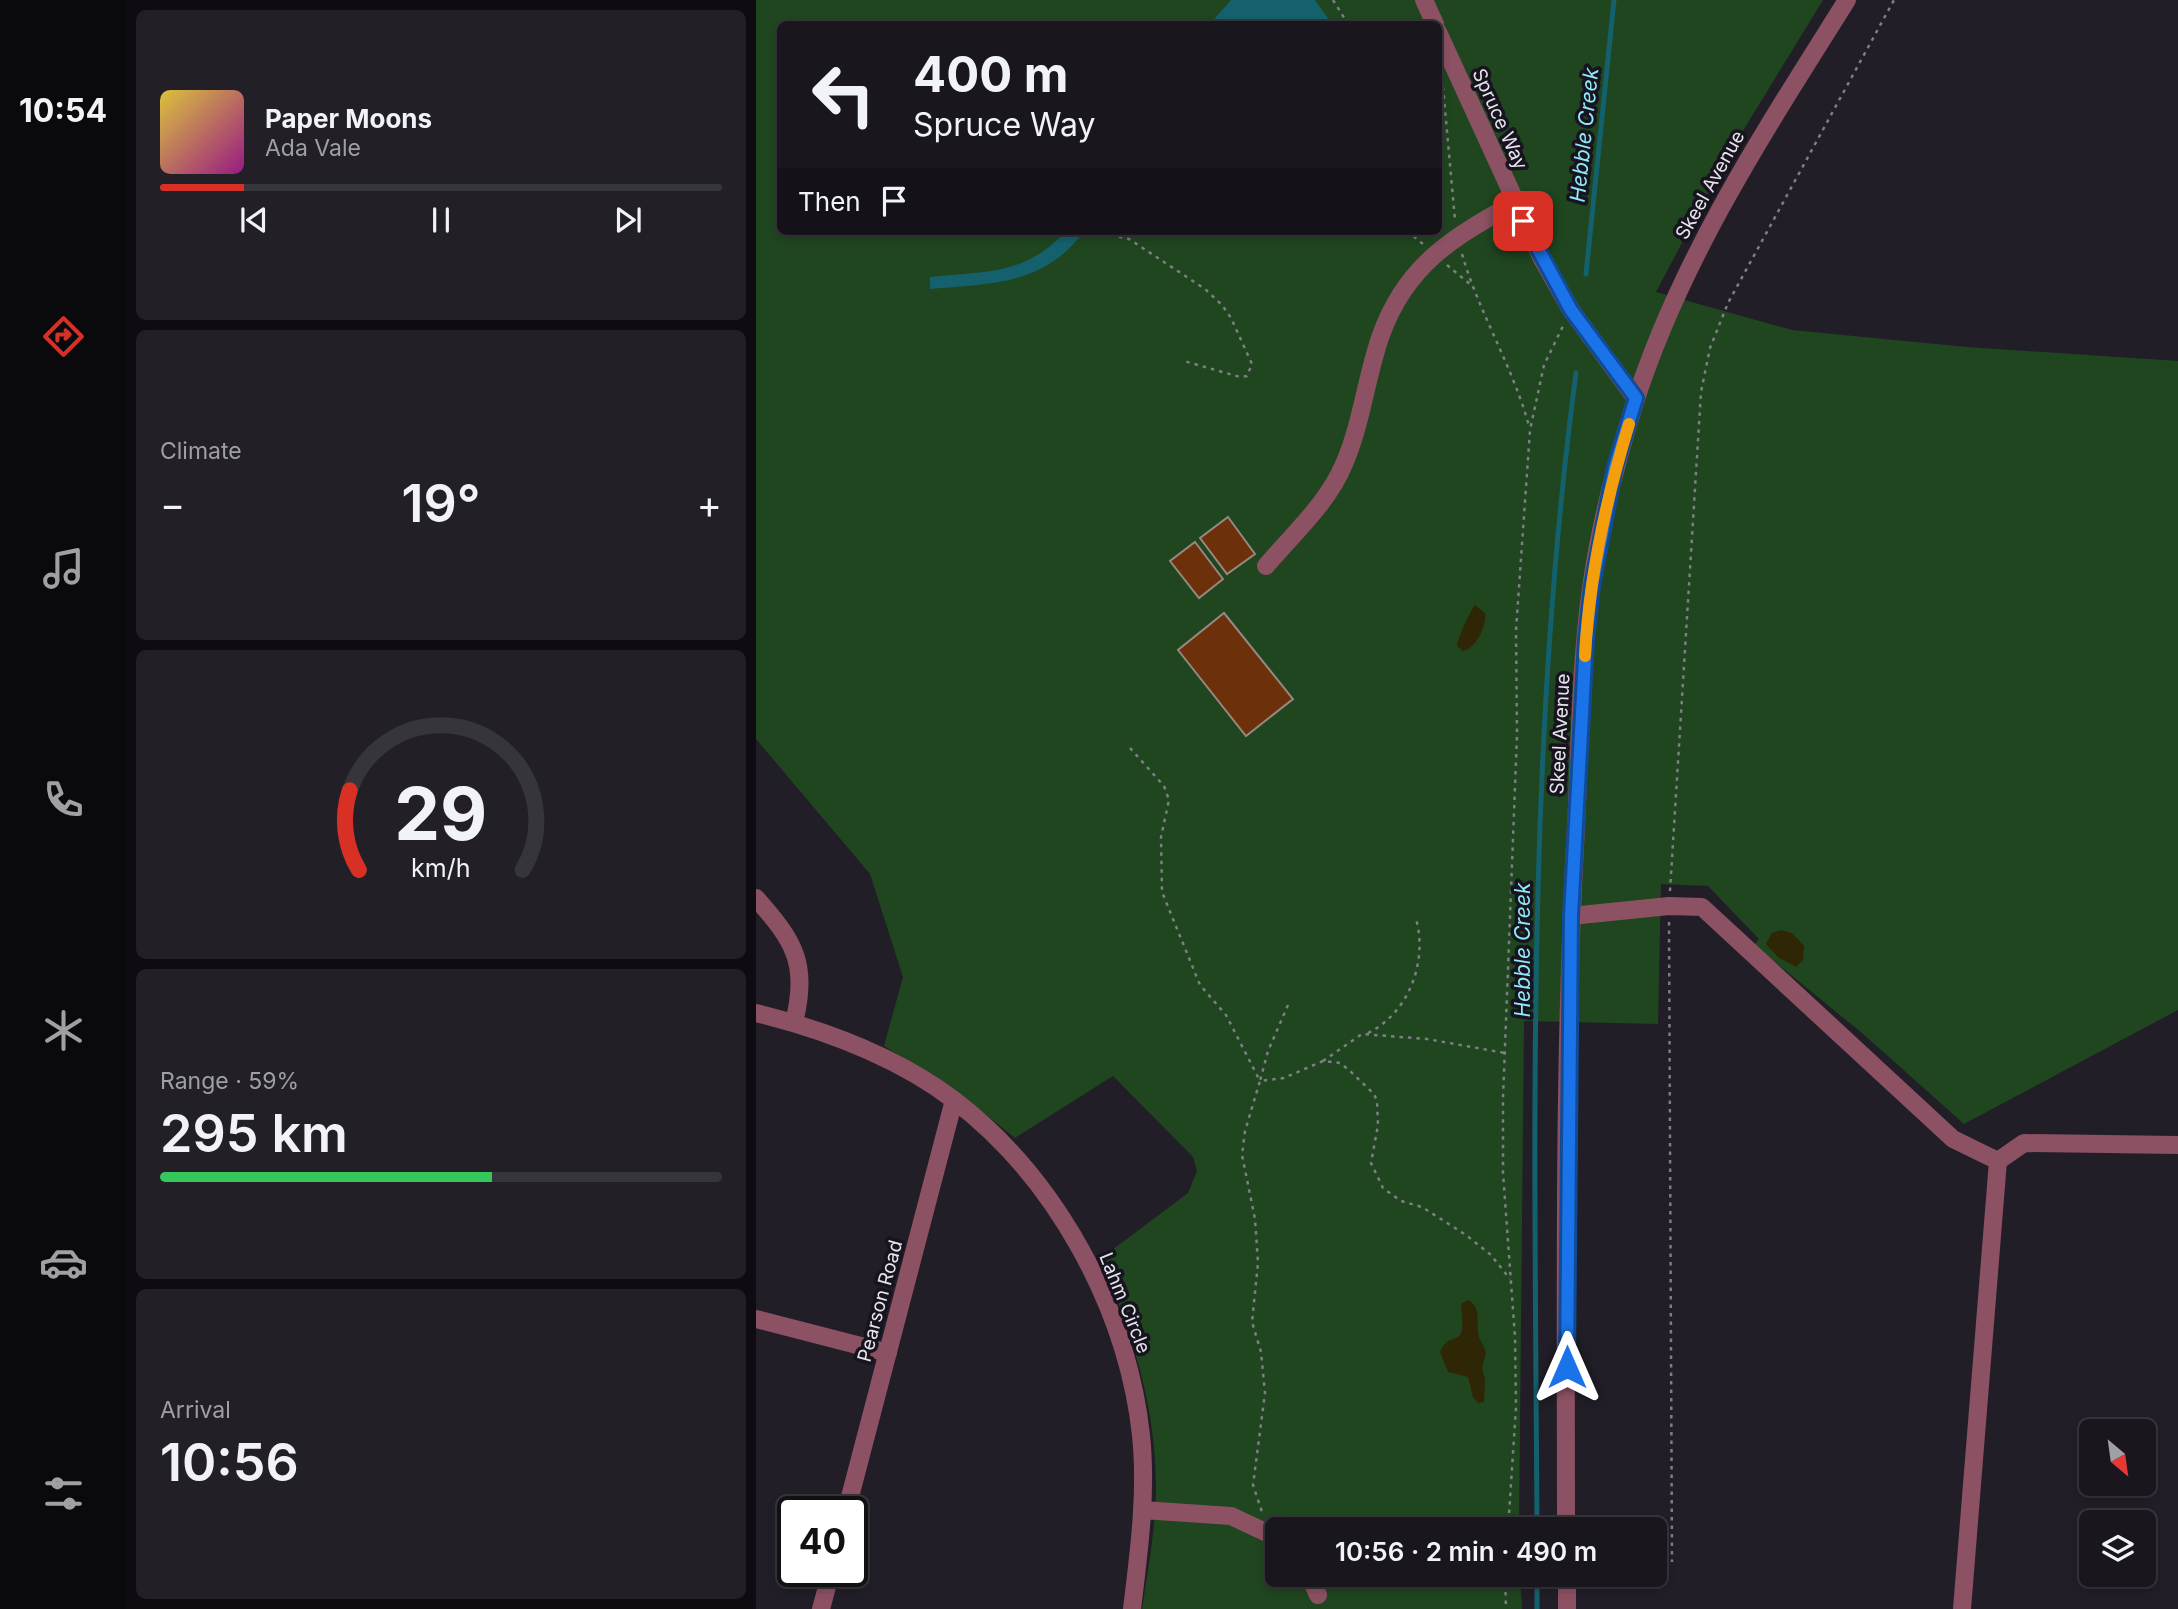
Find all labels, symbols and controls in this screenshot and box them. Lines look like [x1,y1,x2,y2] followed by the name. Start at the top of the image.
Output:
[913,45,1069,104] text: 400 m
[798,49,889,140] icon: left
[1467,65,1533,173] street label: Spruce Way
[1565,66,1604,204] water label: Hebble Creek
[19,91,107,130] text: 10:54
[265,103,432,134] text: Paper Moons
[913,105,1095,144] text: Spruce Way
[1671,126,1749,244] street label: Skeel Avenue
[265,134,361,162] text: Ada Vale
[875,182,913,220] icon: arrive
[798,186,861,217] text: Then
[1493,191,1553,251] pin
[235,201,273,239] icon: previous
[422,201,460,239] icon: pause
[609,201,647,239] icon: next
[1504,202,1542,240] icon: arrive
[39,312,88,361] icon: directions
[160,437,242,465] text: Climate
[401,472,481,535] text: 19°
[160,481,185,527] text: −
[697,481,722,527] text: +
[39,544,88,593] icon: music
[1545,673,1575,795] street label: Skeel Avenue
[394,770,488,859] text: 29
[39,775,88,824] icon: phone
[411,853,471,883] text: km/h
[1510,882,1535,1018] water label: Hebble Creek
[39,1006,88,1055] icon: climate
[160,1067,299,1095] text: Range · 59%
[160,1102,348,1165] text: 295 km
[39,1238,88,1287] icon: car
[853,1238,907,1364] street label: Pearson Road
[1094,1249,1156,1357] street label: Lahm Circle
[1530,1330,1604,1404] position arrow
[160,1396,231,1424] text: Arrival
[2079,1419,2156,1496] north arrow
[2079,1419,2156,1587] map controls
[160,1431,299,1494] text: 10:56
[39,1469,88,1518] icon: filters
[777,1496,868,1587] speed limit sign: 40
[2079,1510,2156,1587] button: layers
[1335,1536,1597,1567] text: 10:56 · 2 min · 490 m

